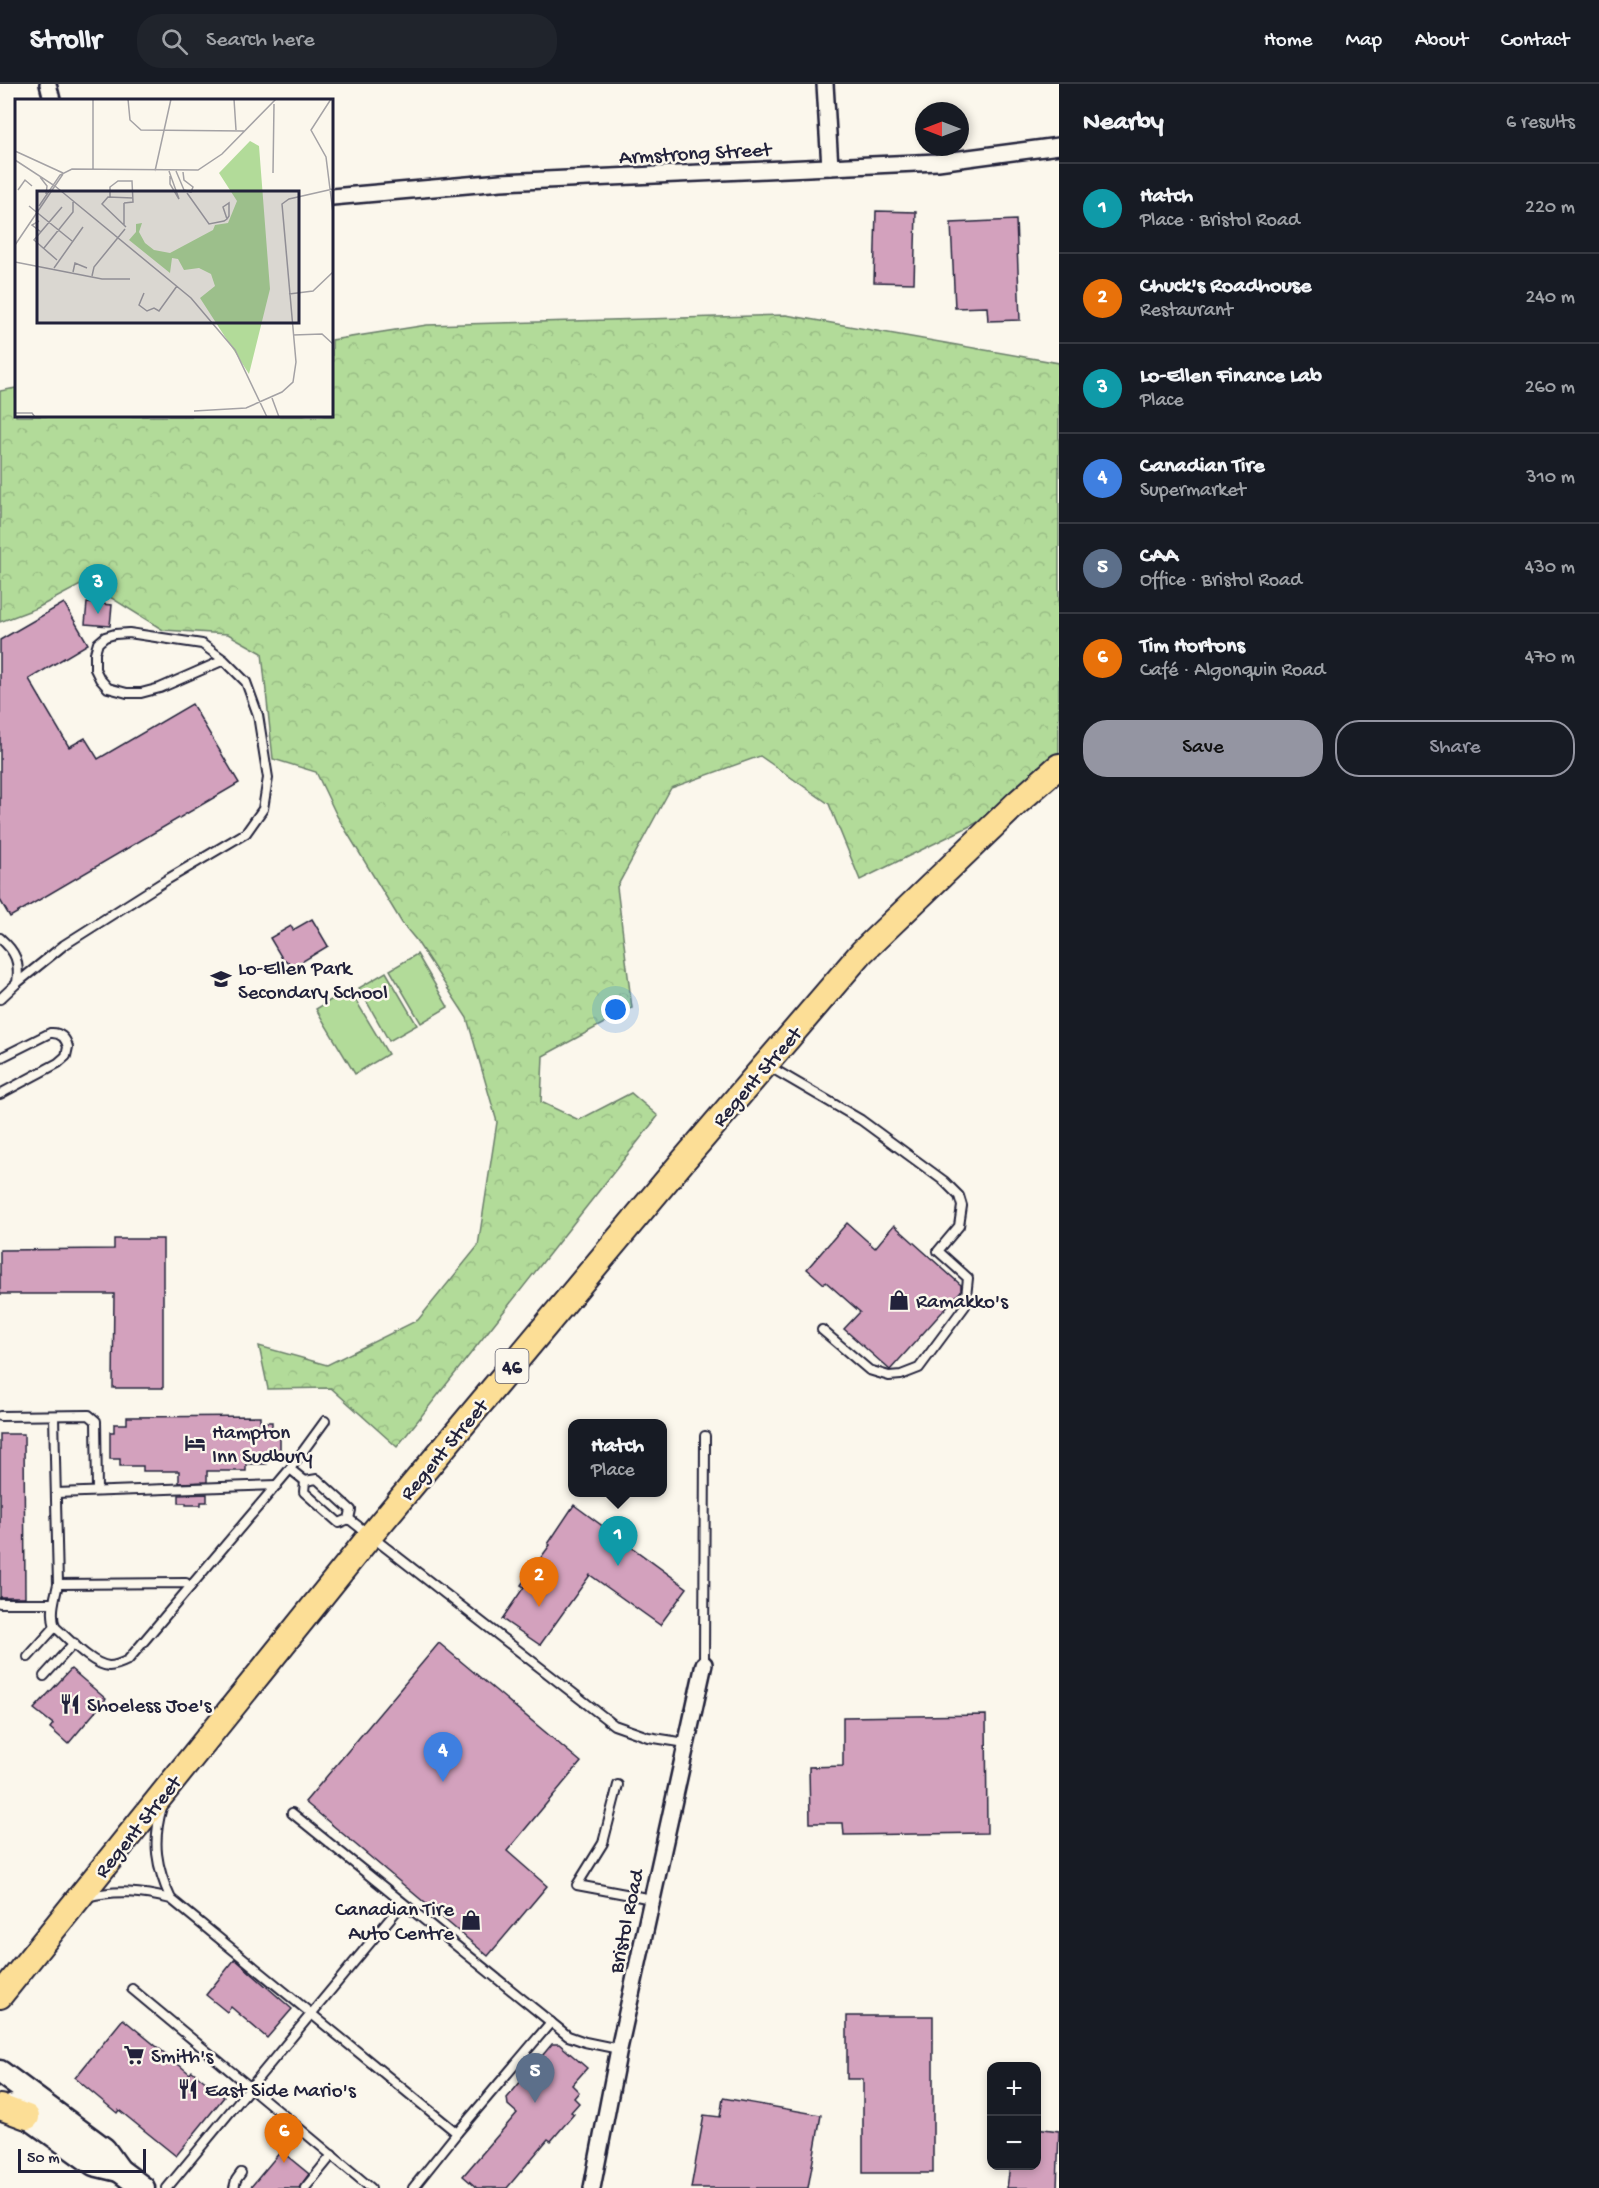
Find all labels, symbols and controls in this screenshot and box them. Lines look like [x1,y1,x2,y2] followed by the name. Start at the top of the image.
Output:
[137,14,557,68] search box
[30,25,101,58] text: Strollr
[158,25,191,58] icon: search
[206,28,315,54] text: Search here
[1264,29,1312,54] text: Home
[1345,29,1382,54] text: Map
[1415,29,1468,54] text: About
[1501,29,1569,54] text: Contact
[15,99,333,417] inset map
[915,102,969,156] north arrow
[1083,108,1164,139] text: Nearby
[1506,112,1575,135] text: 6 results
[619,139,774,172] street label: Armstrong Street
[1140,184,1193,210] text: Hatch
[1098,197,1107,220] text: 1
[1525,197,1575,220] text: 220 m
[1140,210,1300,233] text: Place · Bristol Road
[1140,274,1311,300] text: Chuck's Roadhouse
[1098,287,1107,310] text: 2
[1525,287,1575,310] text: 240 m
[1140,300,1233,323] text: Restaurant
[1140,364,1322,390] text: Lo-Ellen Finance Lab
[1097,377,1108,400] text: 3
[1525,377,1575,400] text: 260 m
[1140,390,1184,413] text: Place
[1140,454,1265,480] text: Canadian Tire
[1098,467,1107,490] text: 4
[1526,467,1575,490] text: 310 m
[1140,480,1246,503] text: Supermarket
[1140,544,1178,570] text: CAA
[1097,557,1108,580] text: 5
[1525,557,1575,580] text: 430 m
[78,564,118,614] pin: 3
[1140,570,1302,593] text: Office · Bristol Road
[1140,634,1245,660] text: Tim Hortons
[1097,647,1108,670] text: 6
[1525,647,1575,670] text: 470 m
[1140,660,1325,683] text: Café · Algonquin Road
[1083,720,1323,777] button: Save
[1335,720,1575,777] button: Share
[238,958,388,1007] place label: Lo-Ellen Park Secondary School
[209,967,233,991] school or university icon: Lo-Ellen Park Secondary School
[601,995,630,1024] your location
[708,1021,810,1133] street label: Regent Street
[887,1288,911,1312] shop icon: Ramakko's
[916,1291,1009,1316] place label: Ramakko's
[496,1349,528,1383] road number: 46
[396,1394,497,1507] street label: Regent Street
[568,1419,667,1497] popup
[212,1422,313,1471] place label: Hampton Inn Sudbury
[183,1431,207,1455] hotel icon: Hampton Inn Sudbury
[591,1434,644,1460] text: Hatch
[591,1460,635,1483] text: Place
[598,1516,638,1566] pin: 1
[520,1558,558,1607] pin: 2
[58,1692,82,1716] restaurant icon: Shoeless Joe's
[87,1695,213,1720] place label: Shoeless Joe's
[424,1732,462,1782] pin: 4
[91,1770,190,1884] street label: Regent Street
[605,1866,652,1977] street label: Bristol Road
[335,1899,455,1948] place label: Canadian Tire Auto Centre
[459,1908,483,1932] shop icon: Canadian Tire Auto Centre
[122,2043,146,2067] supermarket icon: Smith's
[151,2046,214,2071] place label: Smith's
[516,2054,554,2103] pin: 5
[987,2062,1041,2170] map controls
[987,2062,1041,2116] button: +
[176,2077,200,2101] restaurant icon: East Side Mario's
[205,2080,357,2105] place label: East Side Mario's
[264,2114,304,2163] pin: 6
[987,2116,1041,2170] button: −
[18,2146,146,2174] scale bar
[27,2150,60,2169] text: 50 m

